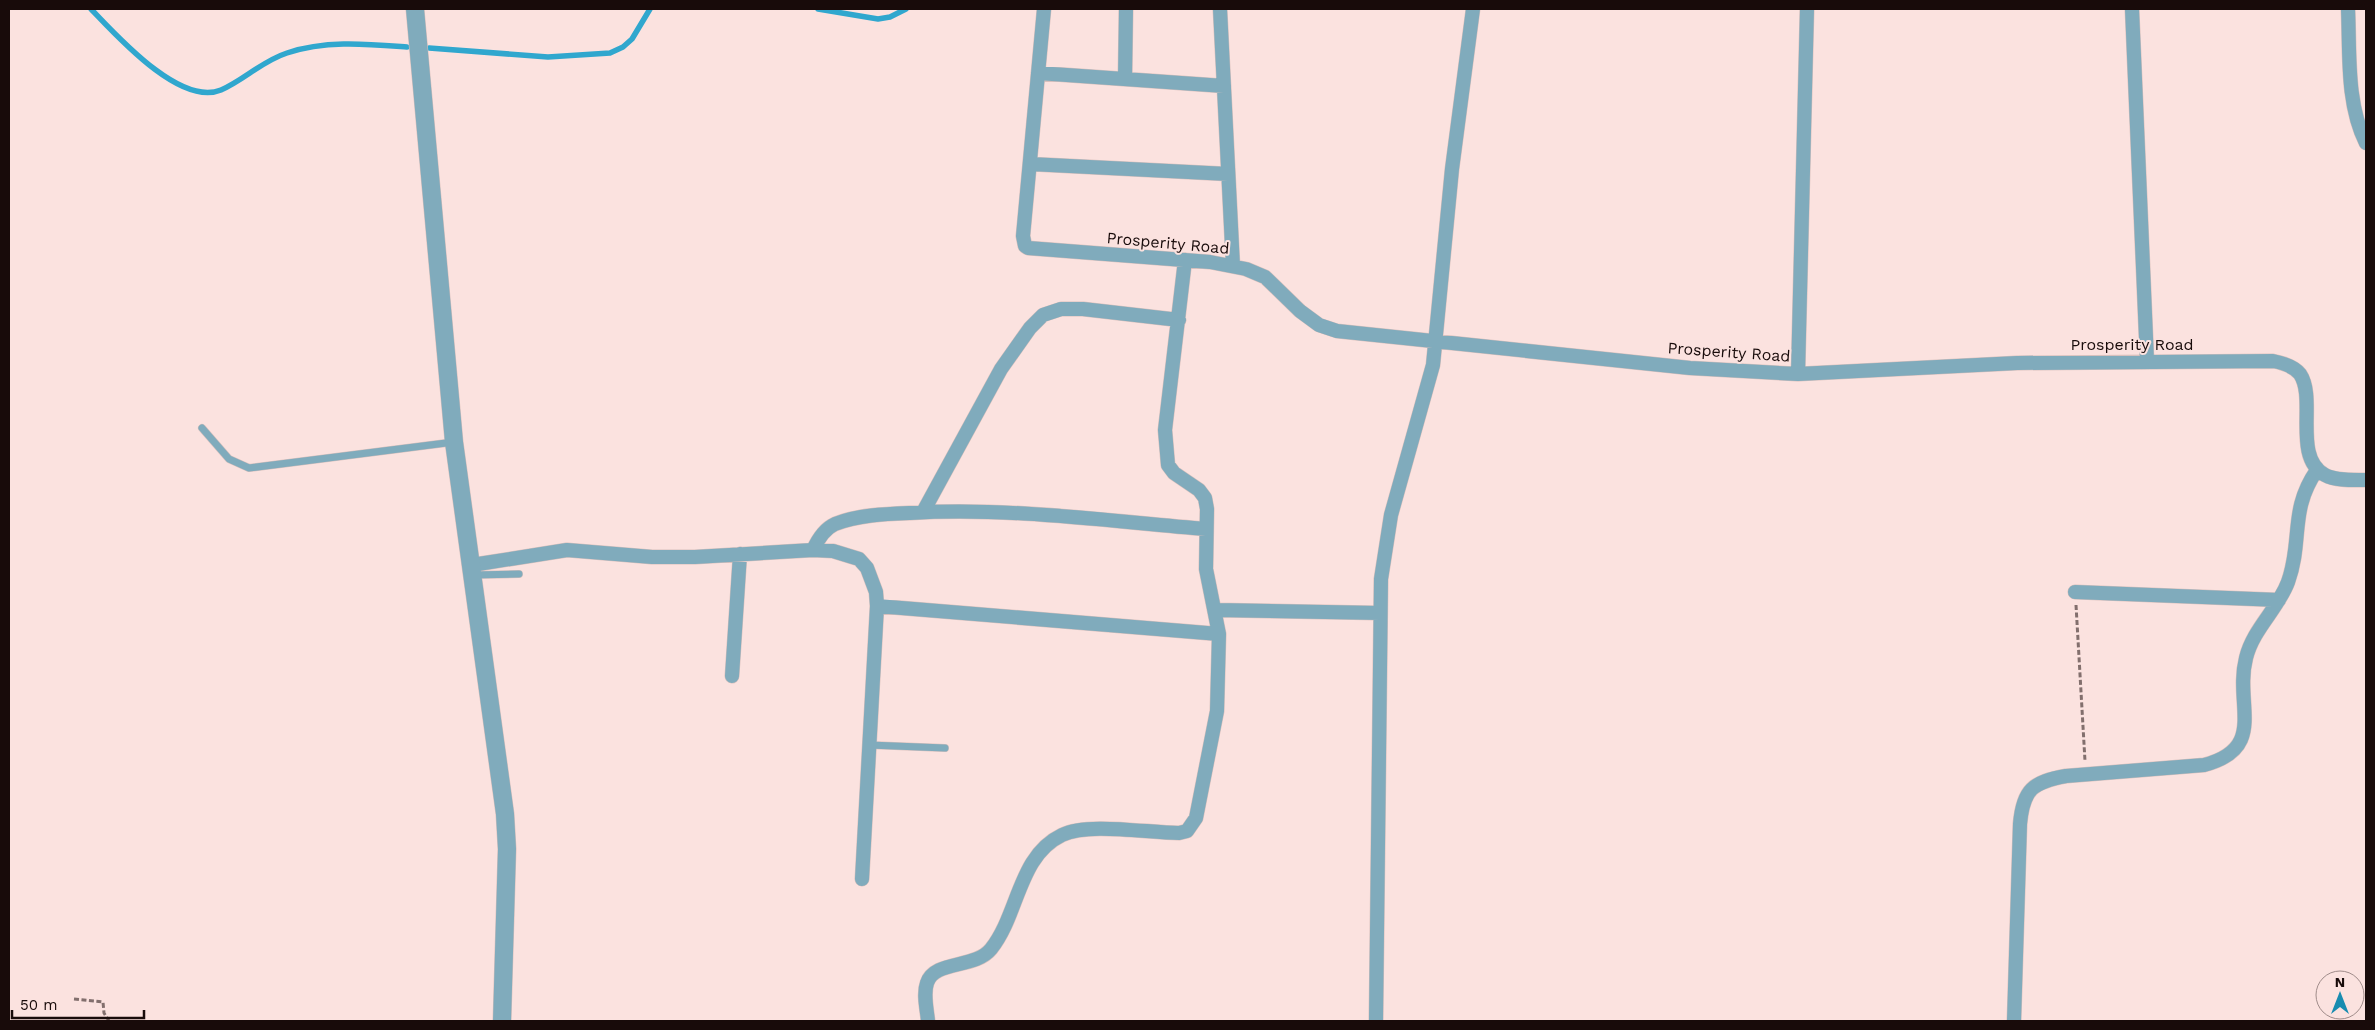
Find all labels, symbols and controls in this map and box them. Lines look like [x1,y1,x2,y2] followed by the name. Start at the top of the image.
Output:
[1106,228,1230,258] street label: Prosperity Road
[2070,335,2194,354] street label: Prosperity Road
[1667,338,1791,366] street label: Prosperity Road
[2315,970,2365,1020] north arrow
[2335,974,2345,990] text: N
[12,988,145,1020] scale bar
[20,996,57,1014] text: 50 m

